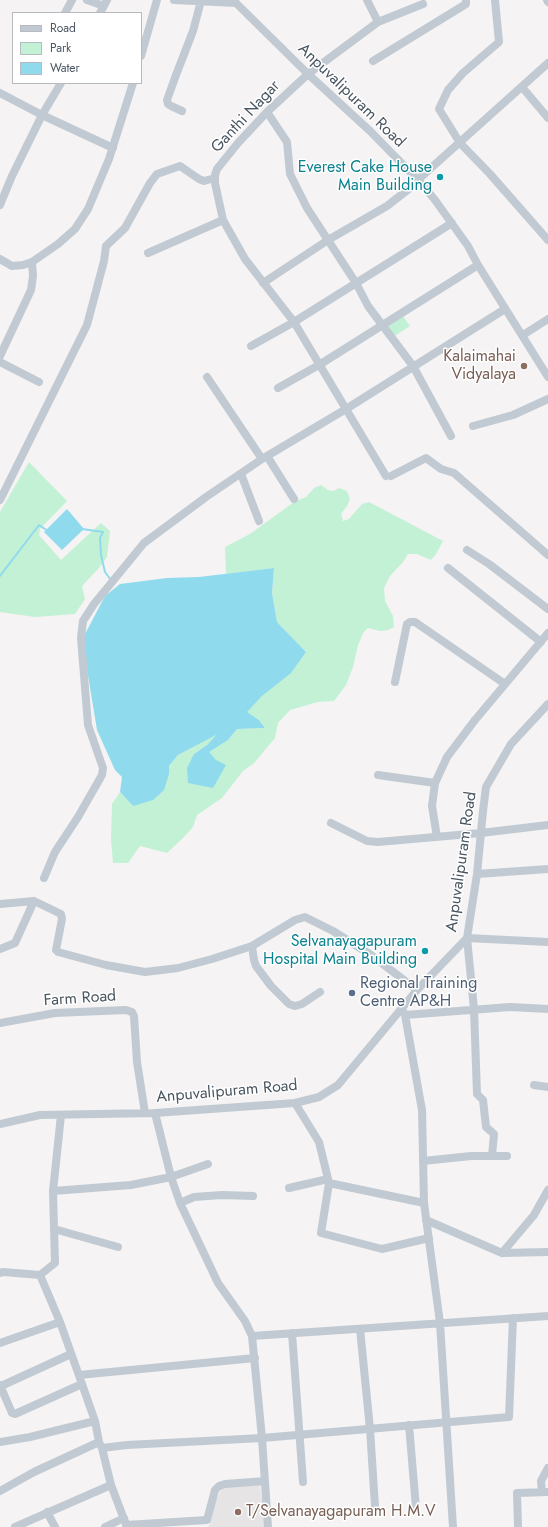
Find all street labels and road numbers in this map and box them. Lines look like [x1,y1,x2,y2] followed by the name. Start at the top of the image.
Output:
[293,40,409,152] street label: Anpuvalipuram Road
[208,77,284,157] street label: Ganthi Nagar
[443,791,481,933] street label: Anpuvalipuram Road
[43,987,117,1011] street label: Farm Road
[156,1076,298,1108] street label: Anpuvalipuram Road

